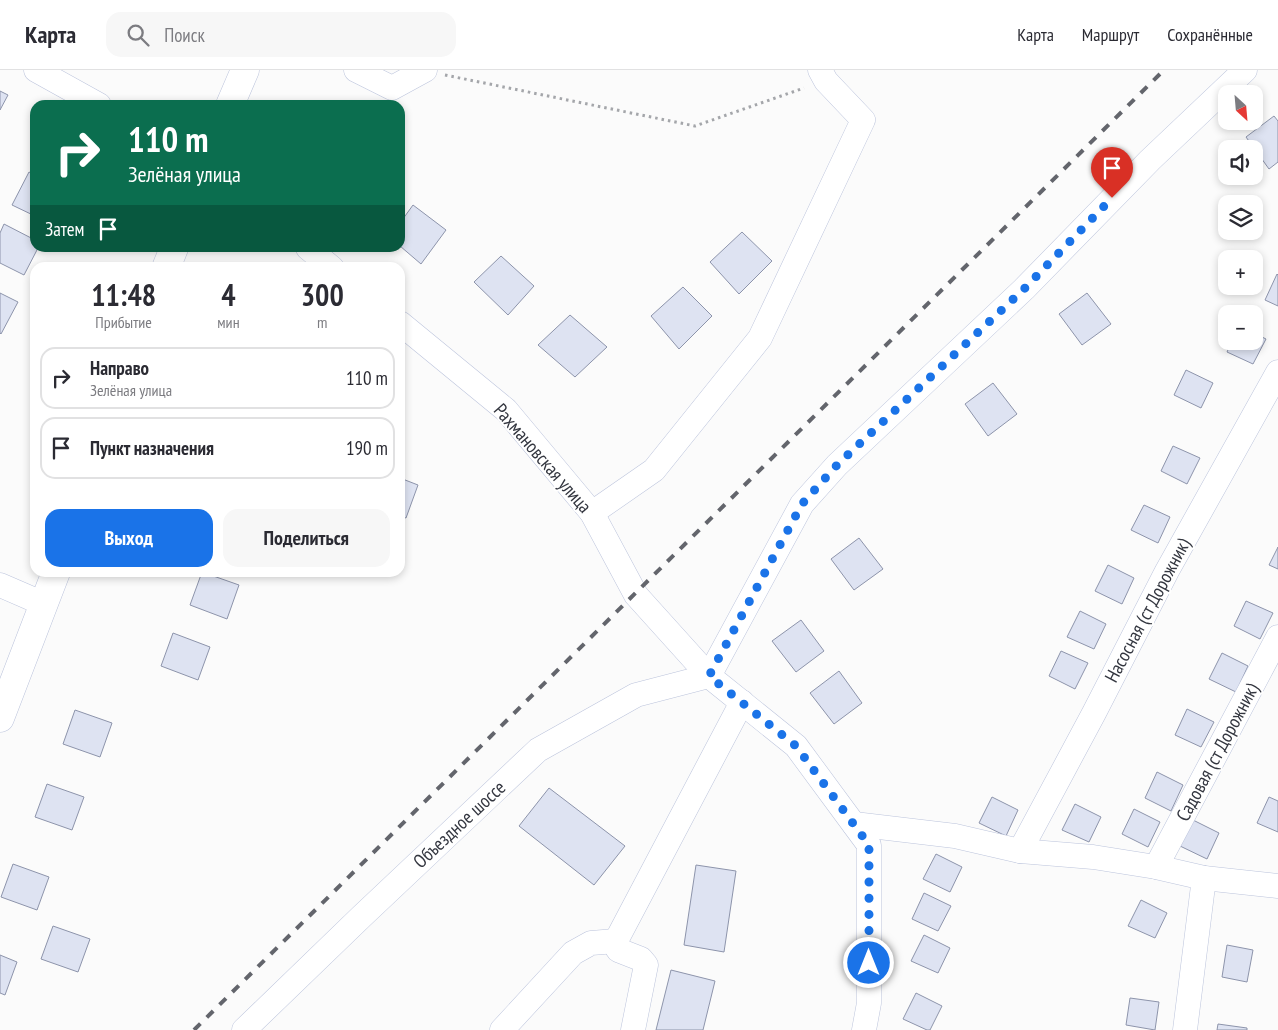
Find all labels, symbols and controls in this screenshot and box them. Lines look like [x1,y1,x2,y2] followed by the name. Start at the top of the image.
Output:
[106,12,456,57] search box
[25,19,76,50] text: Карта
[124,21,152,49] icon: search
[164,23,205,47] text: Поиск
[1017,23,1054,46] text: Карта
[1082,23,1139,46] text: Маршрут
[1167,23,1253,46] text: Сохранённые
[1218,85,1262,130] north arrow
[1218,85,1263,350] map controls
[128,116,209,162] text: 110 m
[45,120,110,185] icon: right
[1218,140,1263,185] button: sound
[1091,147,1133,198] pin
[1098,154,1126,182] icon: arrive
[128,160,241,188] text: Зелёная улица
[1218,195,1263,240] button: layers
[94,215,122,243] icon: arrive
[45,217,84,241] text: Затем
[1218,250,1263,295] button: +
[91,275,156,314] text: 11:48
[221,275,236,314] text: 4
[301,275,344,314] text: 300
[1218,305,1263,350] button: −
[95,312,152,332] text: Прибытие
[217,312,240,332] text: мин
[317,312,328,332] text: m
[90,356,149,380] text: Направо
[47,364,75,392] icon: right
[346,366,388,390] text: 110 m
[90,380,172,400] text: Зелёная улица
[489,398,597,518] street label: Рахмановская улица
[47,434,75,462] icon: arrive
[90,436,214,460] text: Пункт назначения
[346,436,388,460] text: 190 m
[45,509,213,567] button: Выход
[223,509,390,567] button: Поделиться
[1099,533,1195,686] street label: Насосная (ст Дорожник)
[1171,678,1264,825] street label: Садовая (ст Дорожник)
[408,775,510,873] street label: Объездное шоссе
[842,936,894,988] position arrow

